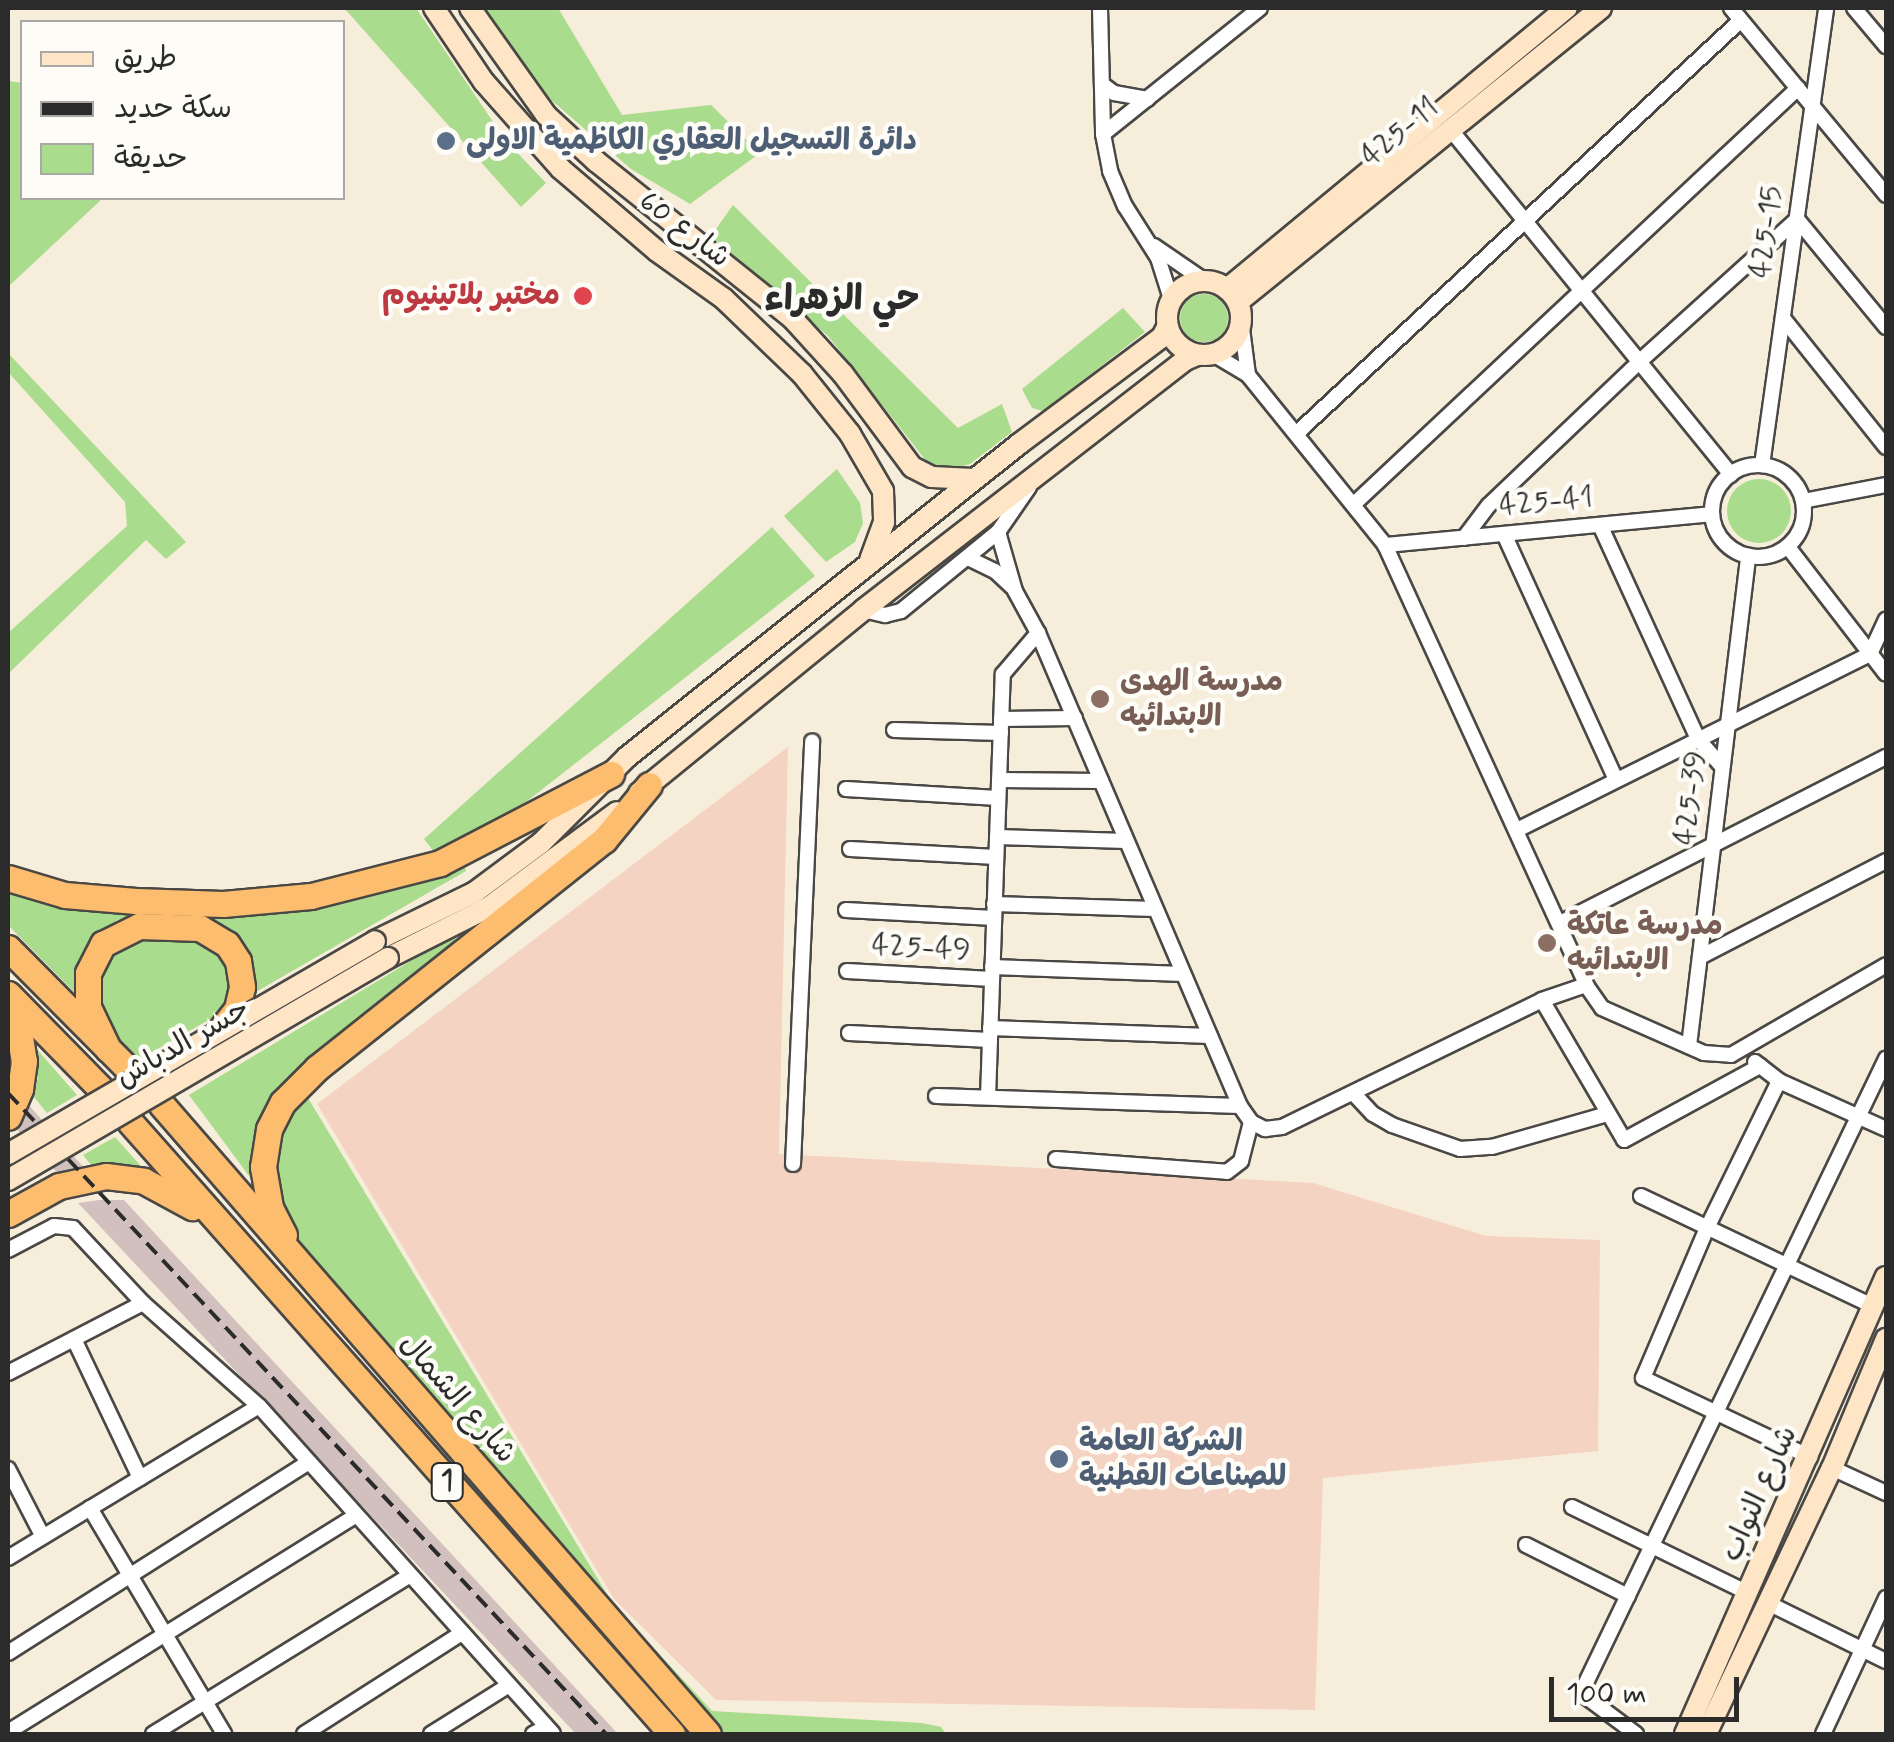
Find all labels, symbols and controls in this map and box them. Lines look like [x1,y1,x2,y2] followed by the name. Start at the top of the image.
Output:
[20,20,345,200] legend
[114,39,177,78] text: طريق
[114,89,232,128] text: سكة حديد
[1354,90,1446,174] street label: 425-11
[466,123,917,159] place label: دائرة التسجيل العقاري الكاظمية الاولى
[435,130,457,152] marker: دائرة التسجيل العقاري الكاظمية الاولى
[114,139,188,178] text: حديقة
[631,184,737,276] street label: شارع 60
[1743,184,1791,280] street label: 425-15
[382,278,560,314] place label: مختبر بلاتينيوم
[764,278,920,320] district label: حي الزهراء
[570,283,596,309] marker: مختبر بلاتينيوم
[1498,480,1594,524] street label: 425-41
[1120,664,1283,734] place label: مدرسة الهدى الابتدائيه
[1089,688,1111,710] marker: مدرسة الهدى الابتدائيه
[1667,749,1715,847] street label: 425-39
[1567,908,1723,978] place label: مدرسة عاتكة الابتدائيه
[871,927,971,969] street label: 425-49
[1536,932,1558,954] marker: مدرسة عاتكة الابتدائيه
[110,991,256,1097] street label: جسر الدباش
[391,1327,523,1471] street label: شارع الشمال
[1714,1421,1806,1567] street label: شارع النواب
[1079,1424,1286,1494] place label: الشركة العامة للصناعات القطنية
[1048,1448,1070,1470] marker: الشركة العامة للصناعات القطنية
[430,1459,464,1505] road number: 1
[1554,1657,1744,1719] scale bar
[1566,1675,1647,1714] text: 100 m

